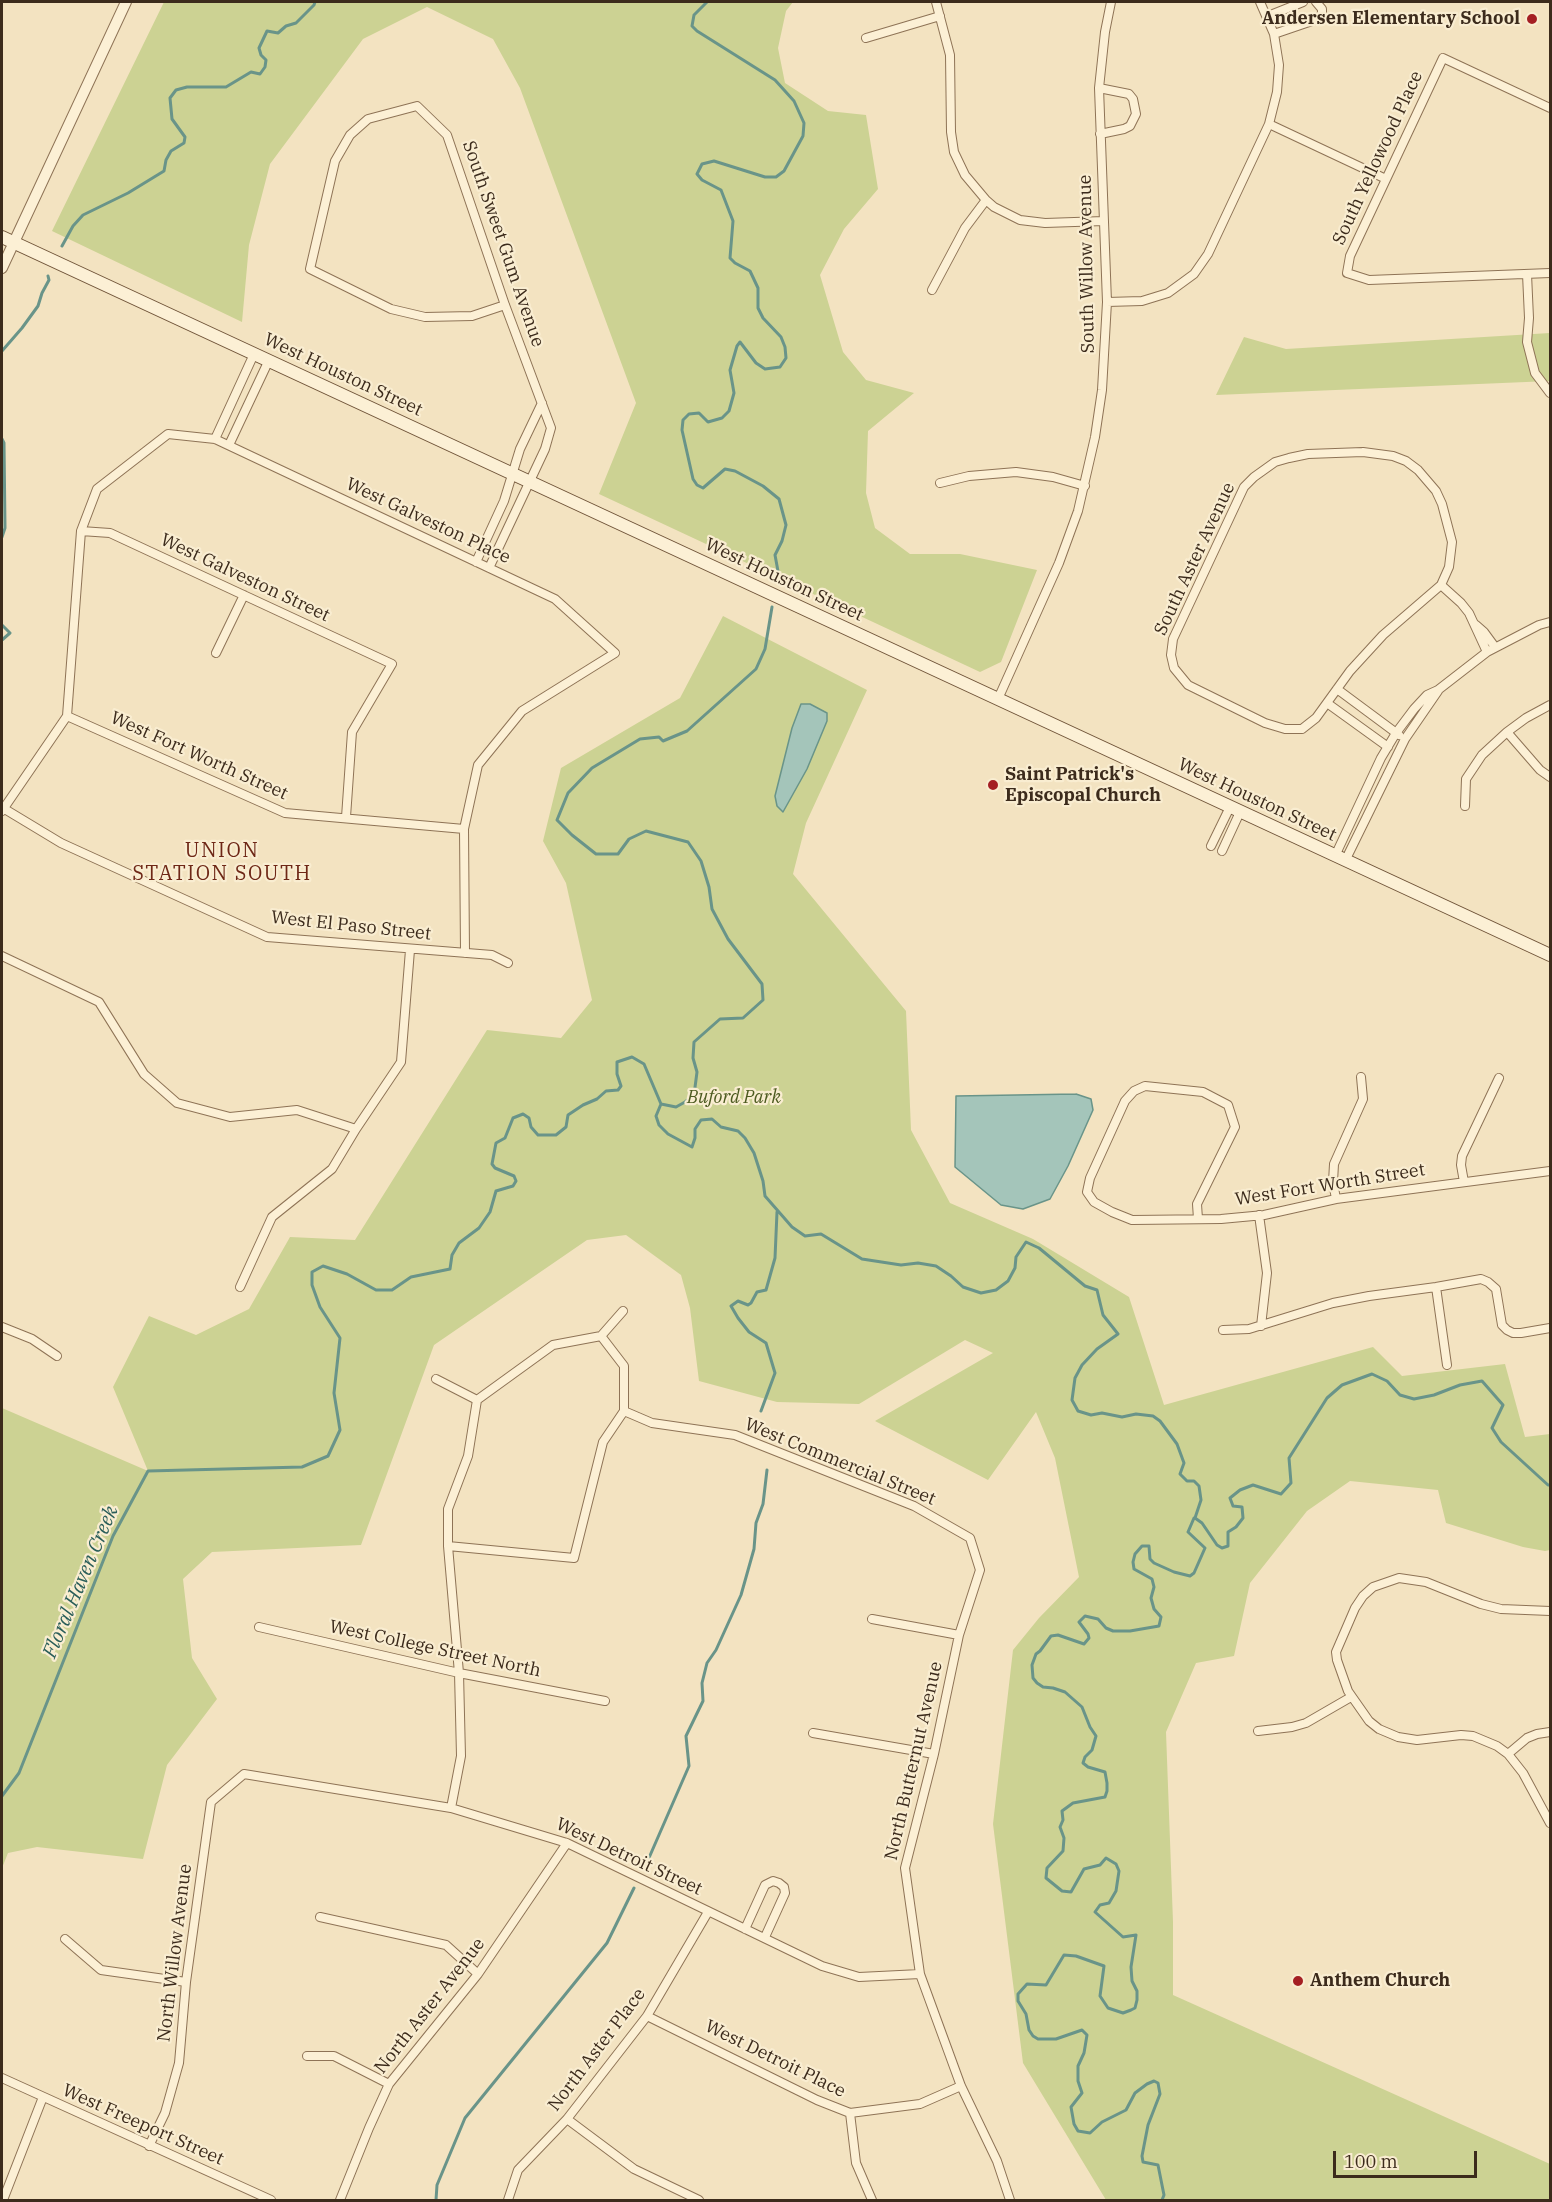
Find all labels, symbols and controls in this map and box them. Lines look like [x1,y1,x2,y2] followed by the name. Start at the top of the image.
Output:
[1262,8,1520,30] place label: Andersen Elementary School
[1525,12,1539,26] marker: Andersen Elementary School
[1328,68,1428,248] street label: South Yellowood Place
[458,138,548,350] street label: South Sweet Gum Avenue
[1075,174,1099,354] street label: South Willow Avenue
[260,329,426,421] street label: West Houston Street
[342,473,514,569] street label: West Galveston Place
[1150,479,1240,639] street label: South Aster Avenue
[157,529,333,627] street label: West Galveston Street
[701,534,867,626] street label: West Houston Street
[107,707,291,805] street label: West Fort Worth Street
[1174,754,1340,846] street label: West Houston Street
[1005,764,1161,806] place label: Saint Patrick's Episcopal Church
[986,778,1000,792] marker: Saint Patrick's Episcopal Church
[132,839,312,886] district label: UNION STATION SOUTH
[270,907,432,945] street label: West El Paso Street
[687,1087,781,1109] park label: Buford Park
[1233,1159,1427,1211] street label: West Fort Worth Street
[741,1414,939,1510] street label: West Commercial Street
[38,1502,124,1662] water label: Floral Haven Creek
[327,1616,543,1682] street label: West College Street North
[881,1659,947,1863] street label: North Butternut Avenue
[552,1814,706,1900] street label: West Detroit Street
[153,1863,197,2043] street label: North Willow Avenue
[370,1934,490,2078] street label: North Aster Avenue
[1310,1970,1450,1992] place label: Anthem Church
[1291,1974,1305,1988] marker: Anthem Church
[544,1984,650,2116] street label: North Aster Place
[701,2016,849,2102] street label: West Detroit Place
[59,2080,227,2170] street label: West Freeport Street
[1336,2139,1480,2177] scale bar
[1344,2150,1398,2173] text: 100 m

